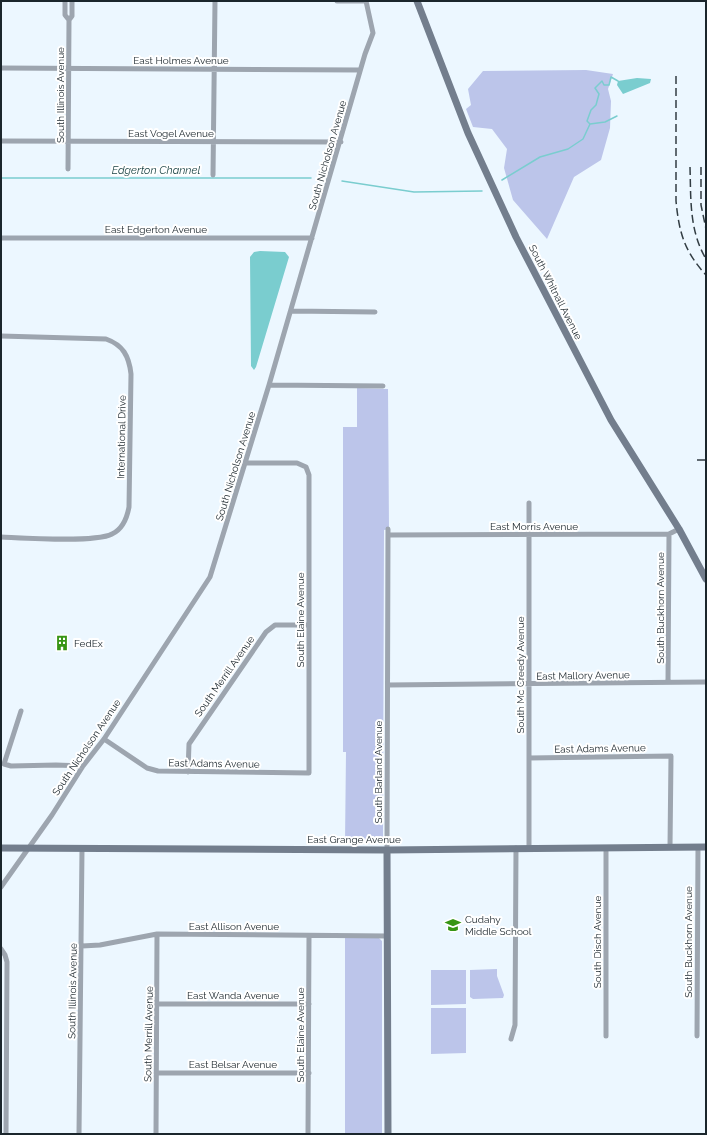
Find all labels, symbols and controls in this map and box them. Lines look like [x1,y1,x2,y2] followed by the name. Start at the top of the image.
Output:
[55,47,66,143] street label: South Illinois Avenue
[133,55,229,66] street label: East Holmes Avenue
[307,99,348,211] street label: South Nicholson Avenue
[128,128,214,139] street label: East Vogel Avenue
[112,164,200,177] water label: Edgerton Channel
[105,224,207,235] street label: East Edgerton Avenue
[527,243,584,342] street label: South Whitnall Avenue
[115,395,128,479] street label: International Drive
[214,410,257,522] street label: South Nicholson Avenue
[490,521,578,532] street label: East Morris Avenue
[655,552,666,664] street label: South Buckhorn Avenue
[295,572,306,668] street label: South Elaine Avenue
[515,616,526,734] street label: South Mc Creedy Avenue
[53,634,71,652] building icon: FedEx
[192,634,256,719] street label: South Merrill Avenue
[74,638,103,649] place label: FedEx
[536,669,630,682] street label: East Mallory Avenue
[50,697,123,797] street label: South Nicholson Avenue
[373,720,384,823] street label: South Barland Avenue
[554,742,646,755] street label: East Adams Avenue
[168,757,260,770] street label: East Adams Avenue
[307,834,401,845] street label: East Grange Avenue
[683,886,694,998] street label: South Buckhorn Avenue
[592,896,603,988] street label: South Disch Avenue
[465,914,532,937] place label: Cudahy Middle School
[444,916,462,934] school or university icon: Cudahy Middle School
[189,921,279,932] street label: East Allison Avenue
[66,943,79,1039] street label: South Illinois Avenue
[142,986,155,1082] street label: South Merrill Avenue
[295,987,306,1083] street label: South Elaine Avenue
[187,990,279,1001] street label: East Wanda Avenue
[189,1059,277,1070] street label: East Belsar Avenue

